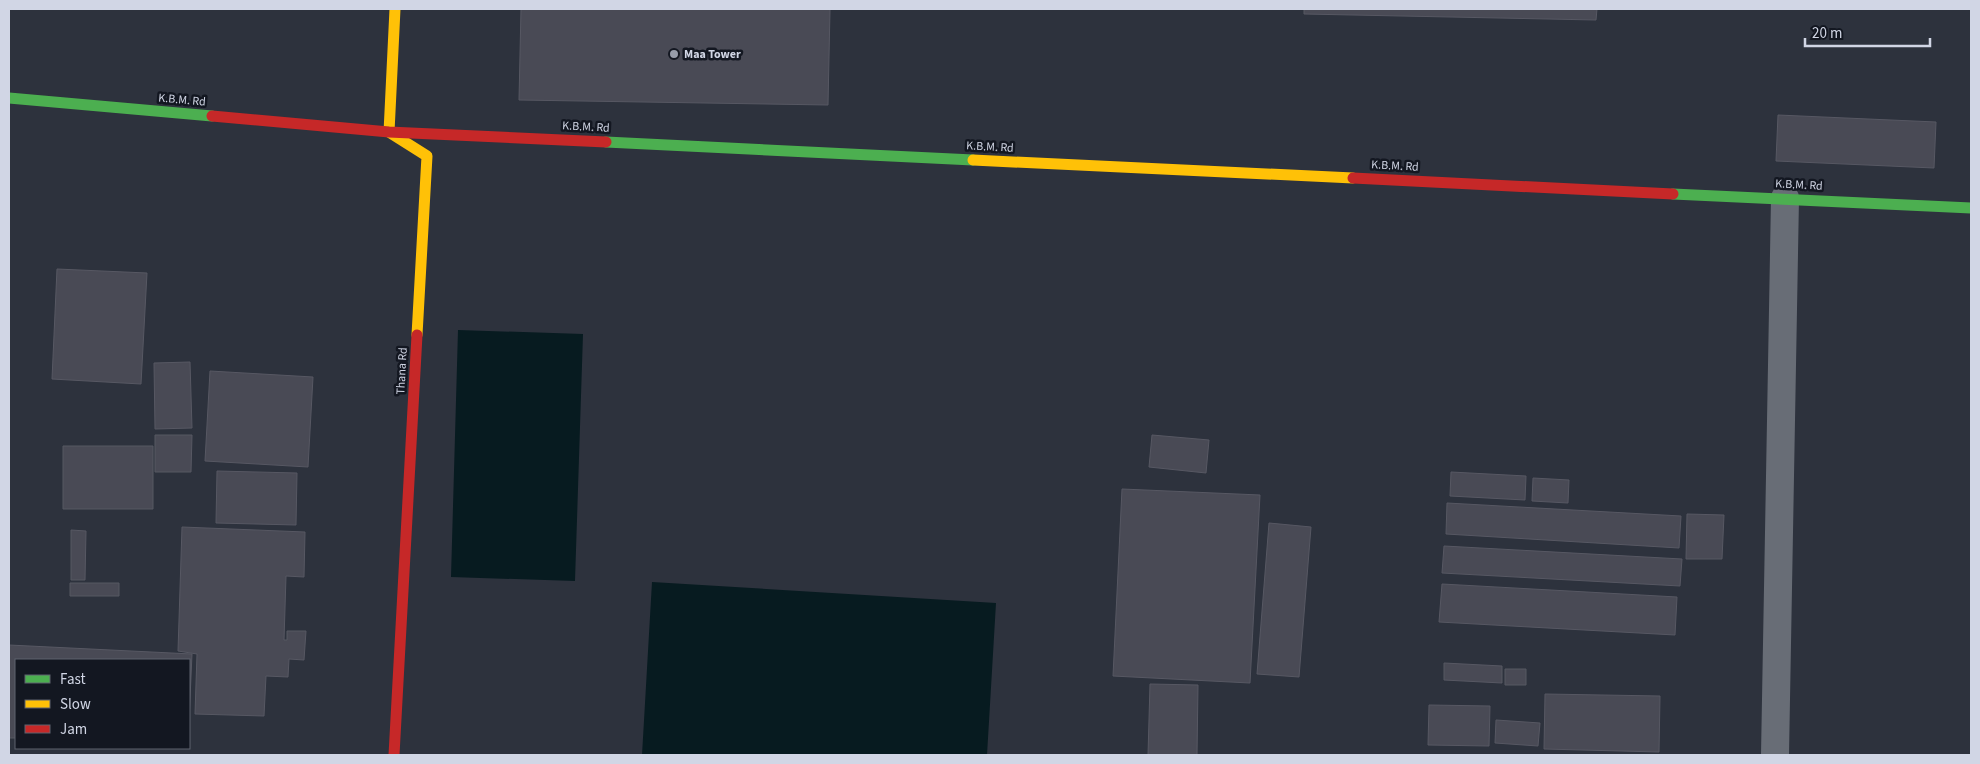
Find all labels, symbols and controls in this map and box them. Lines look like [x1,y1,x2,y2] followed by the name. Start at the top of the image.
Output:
[1805,15,1930,47] scale bar
[1812,23,1842,44] text: 20 m
[684,46,741,63] place label: Maa Tower
[668,48,680,60] marker: Maa Tower
[158,89,206,111] street label: K.B.M. Rd
[562,117,610,137] street label: K.B.M. Rd
[966,137,1014,157] street label: K.B.M. Rd
[1371,156,1419,176] street label: K.B.M. Rd
[1775,175,1823,195] street label: K.B.M. Rd
[392,347,412,395] street label: Thana Rd
[15,659,190,749] legend
[60,669,86,690] text: Fast
[60,694,91,715] text: Slow
[60,719,87,740] text: Jam

